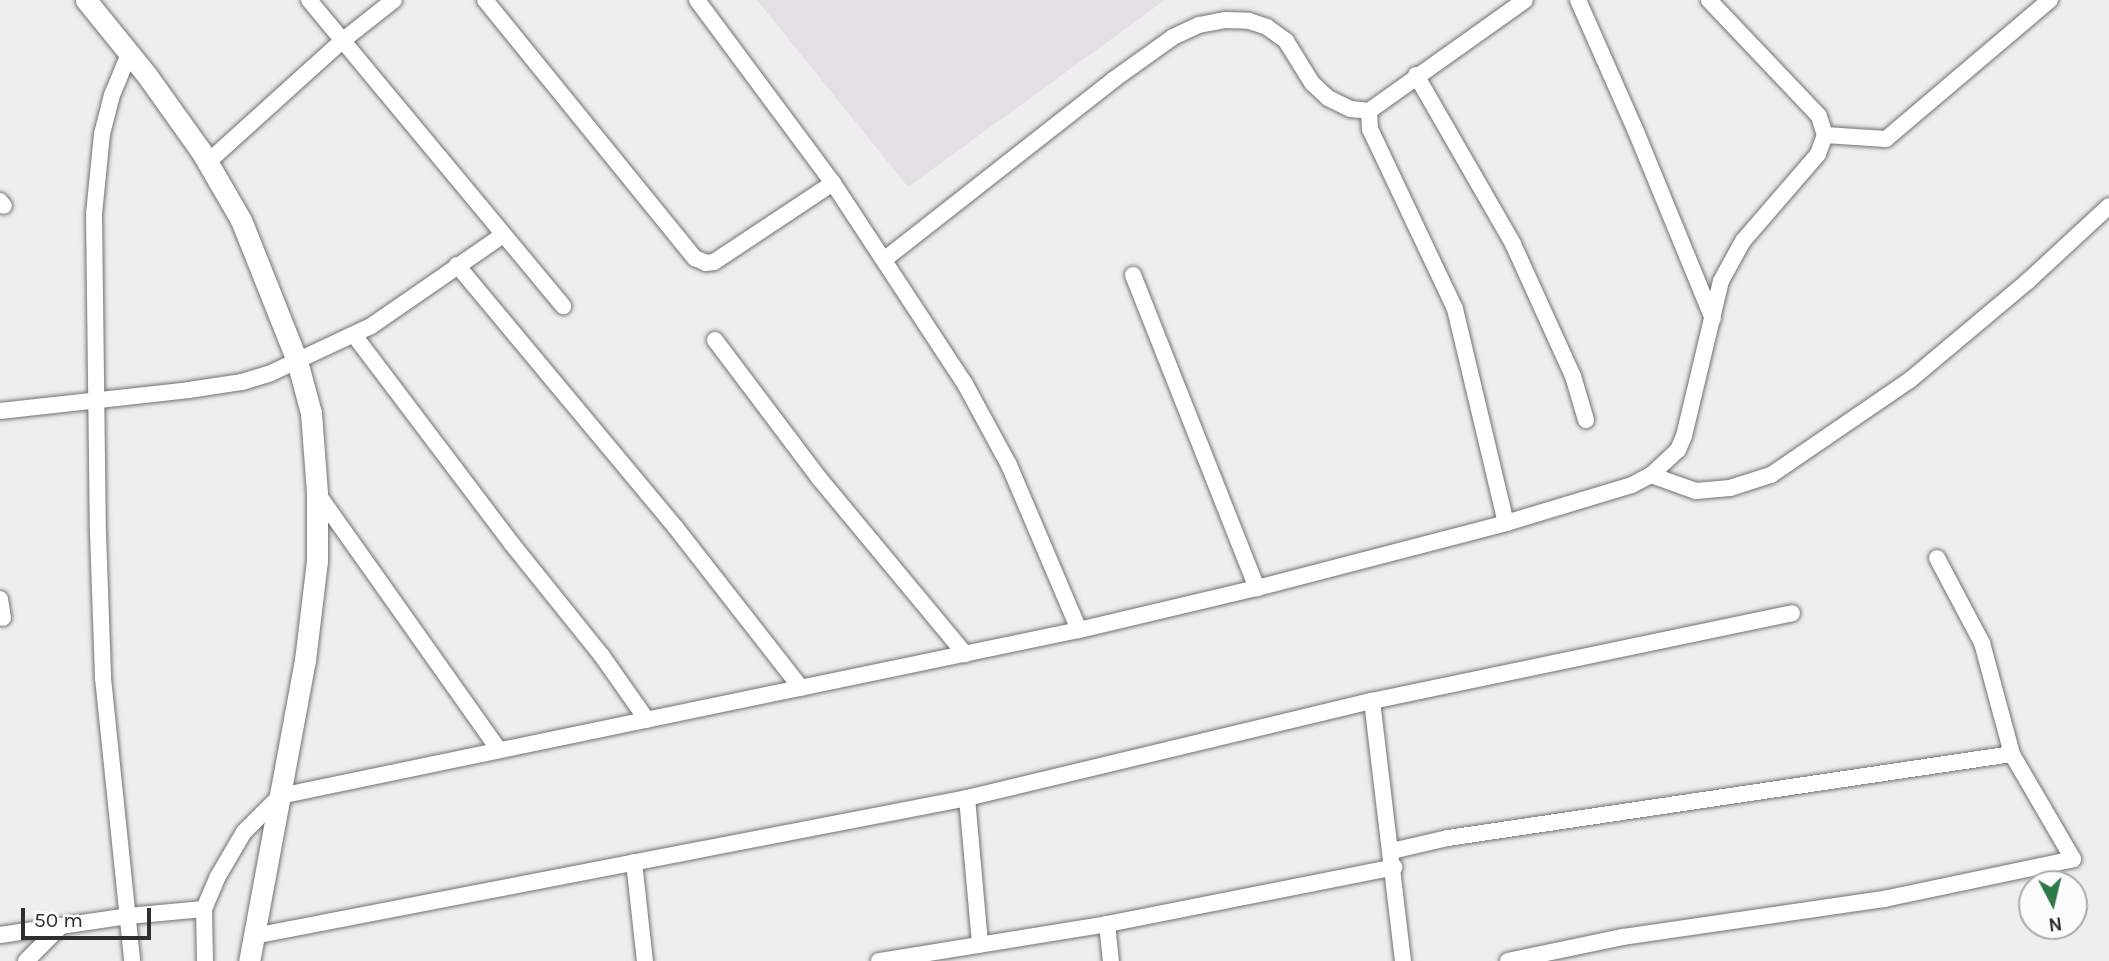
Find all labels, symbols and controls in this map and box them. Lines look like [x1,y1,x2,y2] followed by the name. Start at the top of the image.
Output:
[2018,870,2088,940] north arrow
[24,894,154,938] scale bar
[34,908,83,932] text: 50 m
[2047,912,2063,936] text: N

